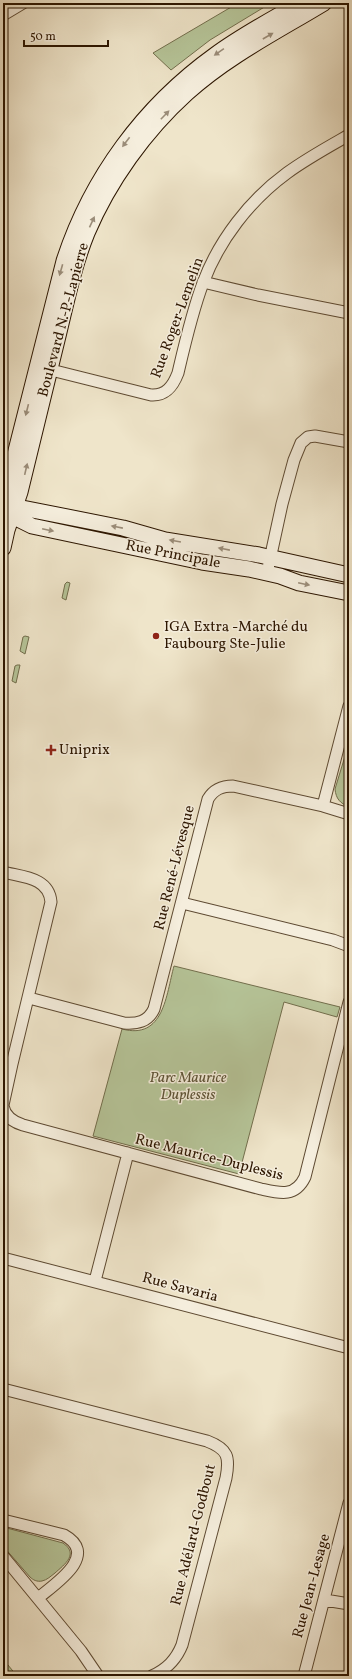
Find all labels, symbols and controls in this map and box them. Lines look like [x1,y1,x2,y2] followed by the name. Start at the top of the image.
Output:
[24,22,108,48] scale bar
[30,29,56,45] text: 50 m
[262,33,274,40] one-way arrow
[214,48,224,56] one-way arrow
[160,110,170,120] one-way arrow
[122,137,130,148] one-way arrow
[89,216,95,228] one-way arrow
[33,240,95,400] street label: Boulevard N.-P.-Lapierre
[146,254,210,382] street label: Rue Roger-Lemelin
[58,264,64,276] one-way arrow
[24,404,30,416] one-way arrow
[23,463,29,475] one-way arrow
[110,523,123,529] one-way arrow
[42,527,55,533] one-way arrow
[124,536,222,574] street label: Rue Principale
[169,538,181,544] one-way arrow
[218,546,230,552] one-way arrow
[298,582,310,588] one-way arrow
[164,617,308,655] place label: IGA Extra -Marché du Faubourg Ste-Julie
[151,631,161,641] marker: IGA Extra -Marché du Faubourg Ste-Julie
[59,740,110,761] place label: Uniprix
[46,745,56,755] marker: Uniprix
[149,803,201,933] street label: Rue René-Lévesque
[150,1068,227,1106] park label: Parc Maurice Duplessis
[133,1129,285,1187] street label: Rue Maurice-Duplessis
[140,1268,220,1308] street label: Rue Savaria
[166,1462,222,1608] street label: Rue Adélard-Godbout
[288,1531,336,1641] street label: Rue Jean-Lesage

